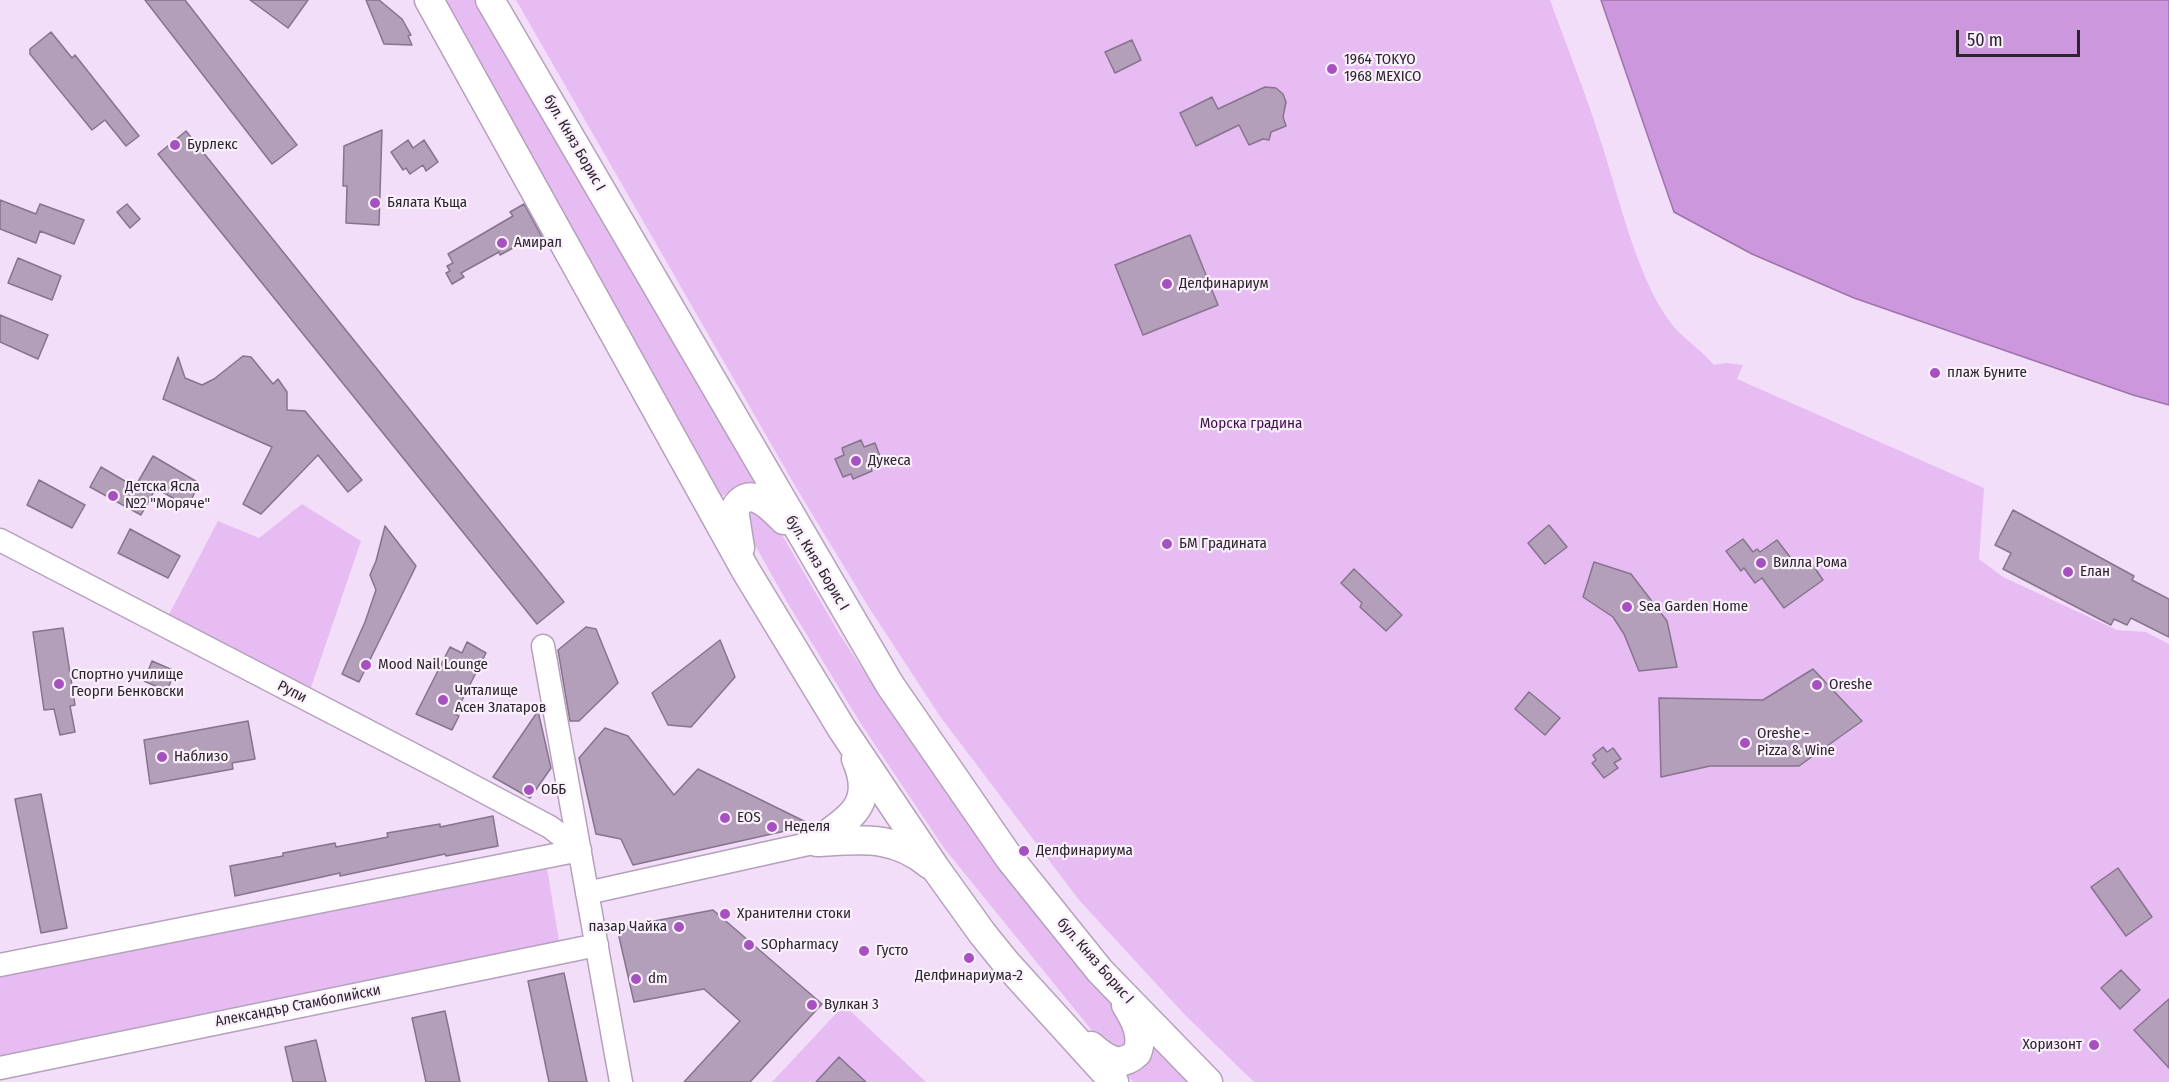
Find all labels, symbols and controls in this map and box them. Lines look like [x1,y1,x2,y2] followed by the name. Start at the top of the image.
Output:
[1959,18,2084,56] scale bar
[1967,29,2003,51] text: 50 m
[1344,51,1421,86] place label: 1964 TOKYO 1968 MEXICO
[1325,62,1339,76] marker: 1964 TOKYO 1968 MEXICO
[539,92,609,194] street label: бул. Княз Борис I
[187,136,238,154] place label: Бурлекс
[168,138,182,152] marker: Бурлекс
[387,194,467,212] place label: Бялата Къща
[368,196,382,210] marker: Бялата Къща
[514,234,562,252] place label: Амирал
[495,236,509,250] marker: Амирал
[1179,275,1269,293] place label: Делфинариум
[1160,277,1174,291] marker: Делфинариум
[1947,364,2027,382] place label: плаж Буните
[1928,366,1942,380] marker: плаж Буните
[1200,415,1302,433] park label: Морска градина
[868,452,911,470] place label: Дукеса
[849,454,863,468] marker: Дукеса
[125,478,210,513] place label: Детска Ясла №2 "Моряче"
[106,489,120,503] marker: Детска Ясла №2 "Моряче"
[781,512,853,614] street label: бул. Княз Борис I
[1179,535,1267,553] place label: БМ Градината
[1160,537,1174,551] marker: БМ Градината
[1773,554,1847,572] place label: Вилла Рома
[1754,556,1768,570] marker: Вилла Рома
[2080,563,2110,581] place label: Елан
[2061,565,2075,579] marker: Елан
[1639,598,1748,616] place label: Sea Garden Home
[1620,600,1634,614] marker: Sea Garden Home
[378,656,488,674] place label: Mood Nail Lounge
[359,658,373,672] marker: Mood Nail Lounge
[71,666,184,701] place label: Спортно училище Георги Бенковски
[1829,676,1872,694] place label: Oreshe
[52,677,66,691] marker: Спортно училище Георги Бенковски
[274,677,310,707] street label: Рупи
[1810,678,1824,692] marker: Oreshe
[455,682,546,717] place label: Читалище Асен Златаров
[436,693,450,707] marker: Читалище Асен Златаров
[1757,725,1835,760] place label: Oreshe - Pizza & Wine
[1738,736,1752,750] marker: Oreshe - Pizza & Wine
[174,748,228,766] place label: Наблизо
[155,750,169,764] marker: Наблизо
[541,781,566,799] place label: ОББ
[522,783,536,797] marker: ОББ
[737,809,761,827] place label: EOS
[718,811,732,825] marker: EOS
[784,818,830,836] place label: Неделя
[765,820,779,834] marker: Неделя
[1036,842,1133,860] place label: Делфинариума
[1017,844,1031,858] marker: Делфинариума
[737,905,851,923] place label: Хранителни стоки
[718,907,732,921] marker: Хранителни стоки
[1053,914,1137,1008] street label: бул. Княз Борис I
[589,918,667,936] place label: пазар Чайка
[672,920,686,934] marker: пазар Чайка
[761,936,838,954] place label: SOpharmacy
[742,938,756,952] marker: SOpharmacy
[876,942,908,960] place label: Густо
[857,944,871,958] marker: Густо
[962,951,976,965] marker: Делфинариума-2
[915,967,1023,985] place label: Делфинариума-2
[648,970,668,988] place label: dm
[629,972,643,986] marker: dm
[214,981,382,1031] street label: Александър Стамболийски
[824,996,879,1014] place label: Вулкан 3
[805,998,819,1012] marker: Вулкан 3
[2022,1036,2082,1054] place label: Хоризонт
[2087,1038,2101,1052] marker: Хоризонт

